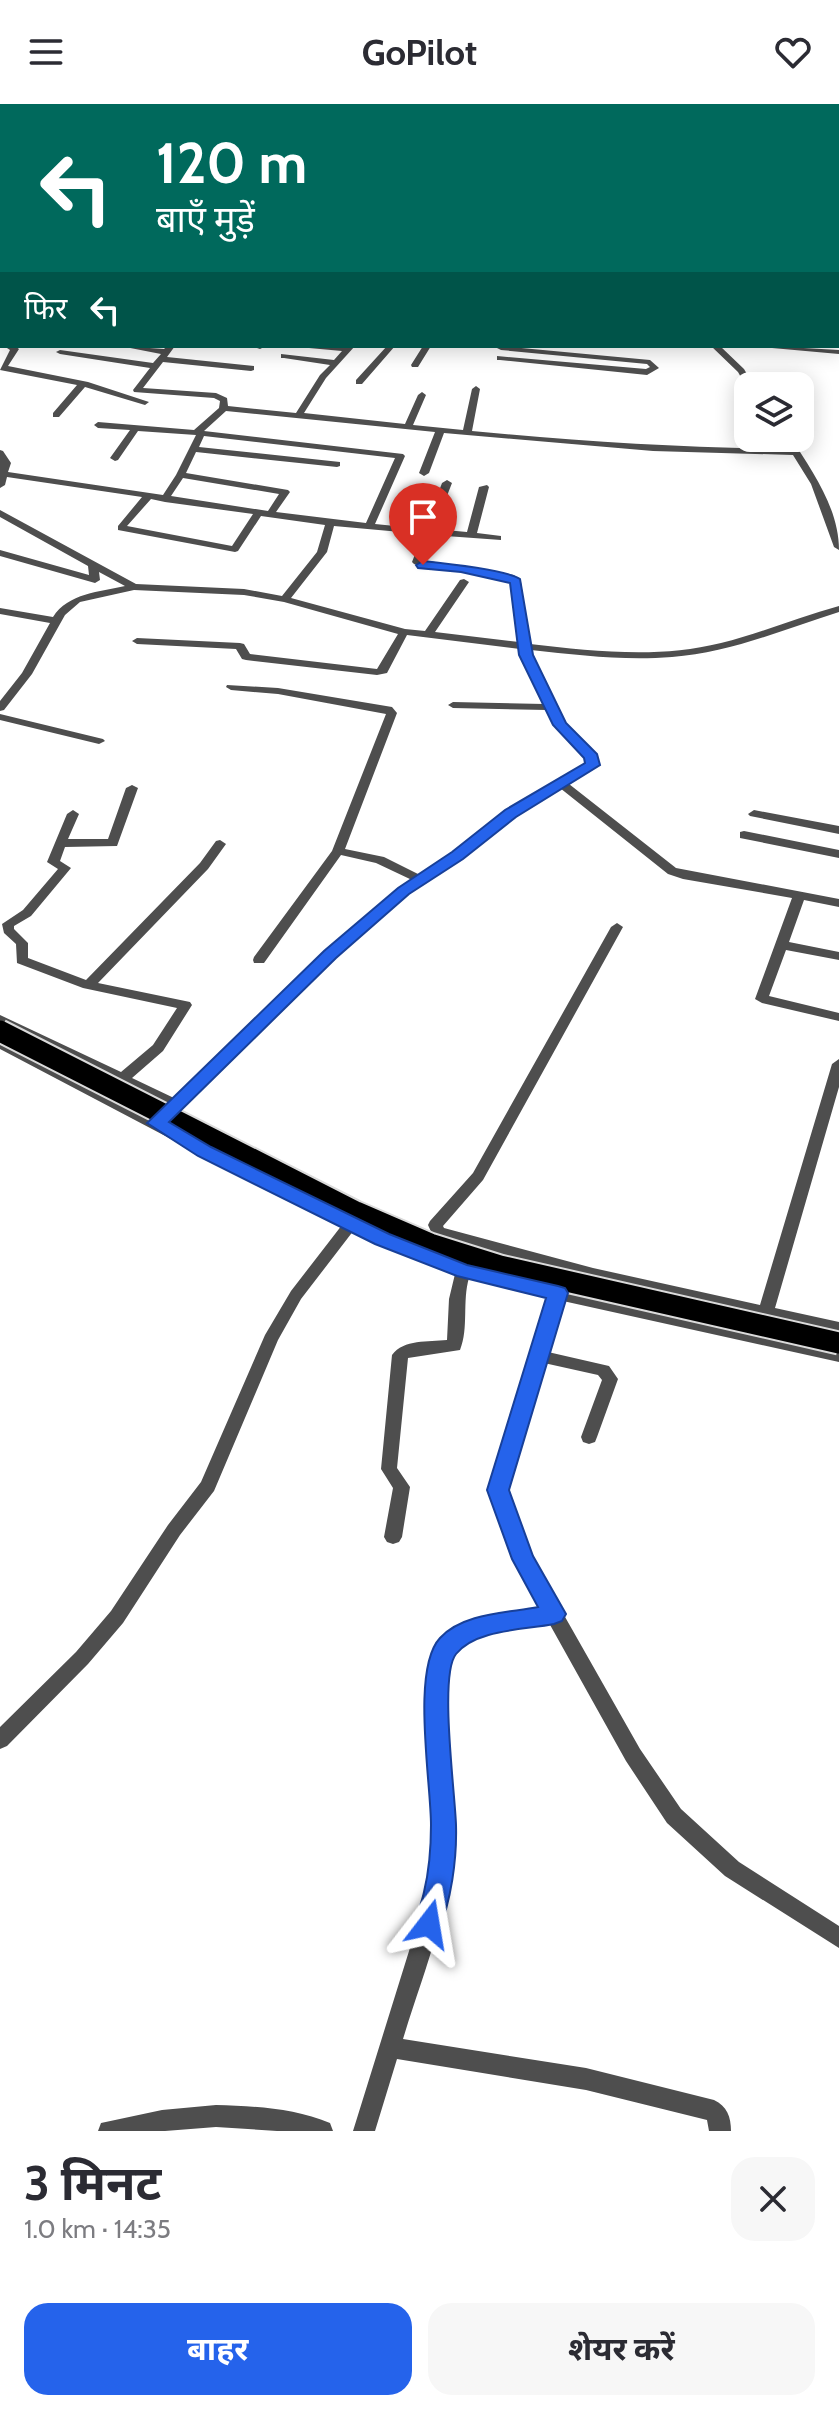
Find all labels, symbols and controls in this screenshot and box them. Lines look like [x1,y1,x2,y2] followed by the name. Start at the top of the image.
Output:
[24,30,68,74] icon: menu
[362,30,477,74] text: GoPilot
[771,30,815,74] icon: heart
[156,129,307,197] text: 120 m
[24,136,128,240] icon: left
[156,197,255,241] text: बाएँ मुड़ें
[83,288,127,332] icon: left
[24,290,67,327] text: फिर
[734,372,814,452] map controls
[734,372,814,452] button: layers
[389,483,457,565] pin
[401,495,445,539] icon: arrive
[387,1882,471,1966] position arrow
[24,2154,161,2212] text: 3 मिनट
[731,2157,815,2241] button: close
[24,2213,171,2245] text: 1.0 km · 14:35
[24,2303,412,2395] button: बाहर
[428,2303,815,2395] button: शेयर करें

